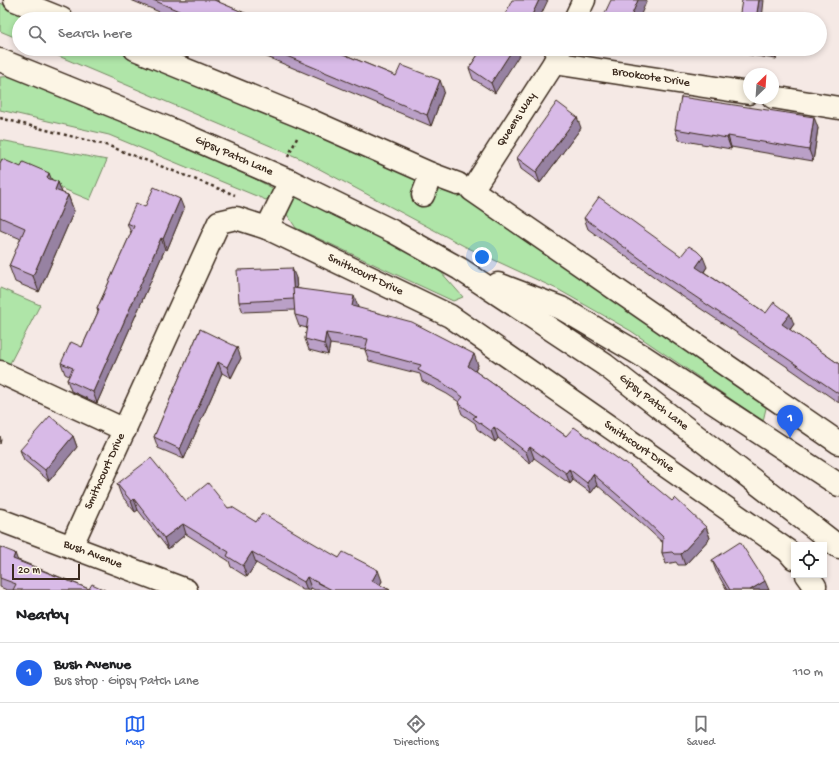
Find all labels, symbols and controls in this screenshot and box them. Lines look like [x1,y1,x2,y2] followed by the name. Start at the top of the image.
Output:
[12,12,827,56] search box
[26,23,48,45] icon: search
[58,25,132,43] text: Search here
[610,65,692,91] street label: Brookcote Drive
[743,68,779,104] north arrow
[494,90,540,150] street label: Queens Way
[193,133,276,180] street label: Gipsy Patch Lane
[472,247,492,267] your location
[325,251,406,300] street label: Smithcourt Drive
[616,371,691,434] street label: Gipsy Patch Lane
[777,405,803,438] pin: 1
[601,418,677,477] street label: Smithcourt Drive
[82,430,129,512] street label: Smithcourt Drive
[60,537,125,573] street label: Bush Avenue
[791,542,827,578] map controls
[791,542,827,578] button: locate
[12,562,80,581] scale bar
[18,565,40,577] text: 20 m
[16,606,69,626] text: Nearby
[54,656,131,674] text: Bush Avenue
[26,665,32,680] text: 1
[793,665,823,680] text: 110 m
[54,674,199,689] text: Bus stop · Gipsy Patch Lane
[124,713,146,749] tab: Map
[394,713,439,749] tab: Directions
[687,713,715,749] tab: Saved

